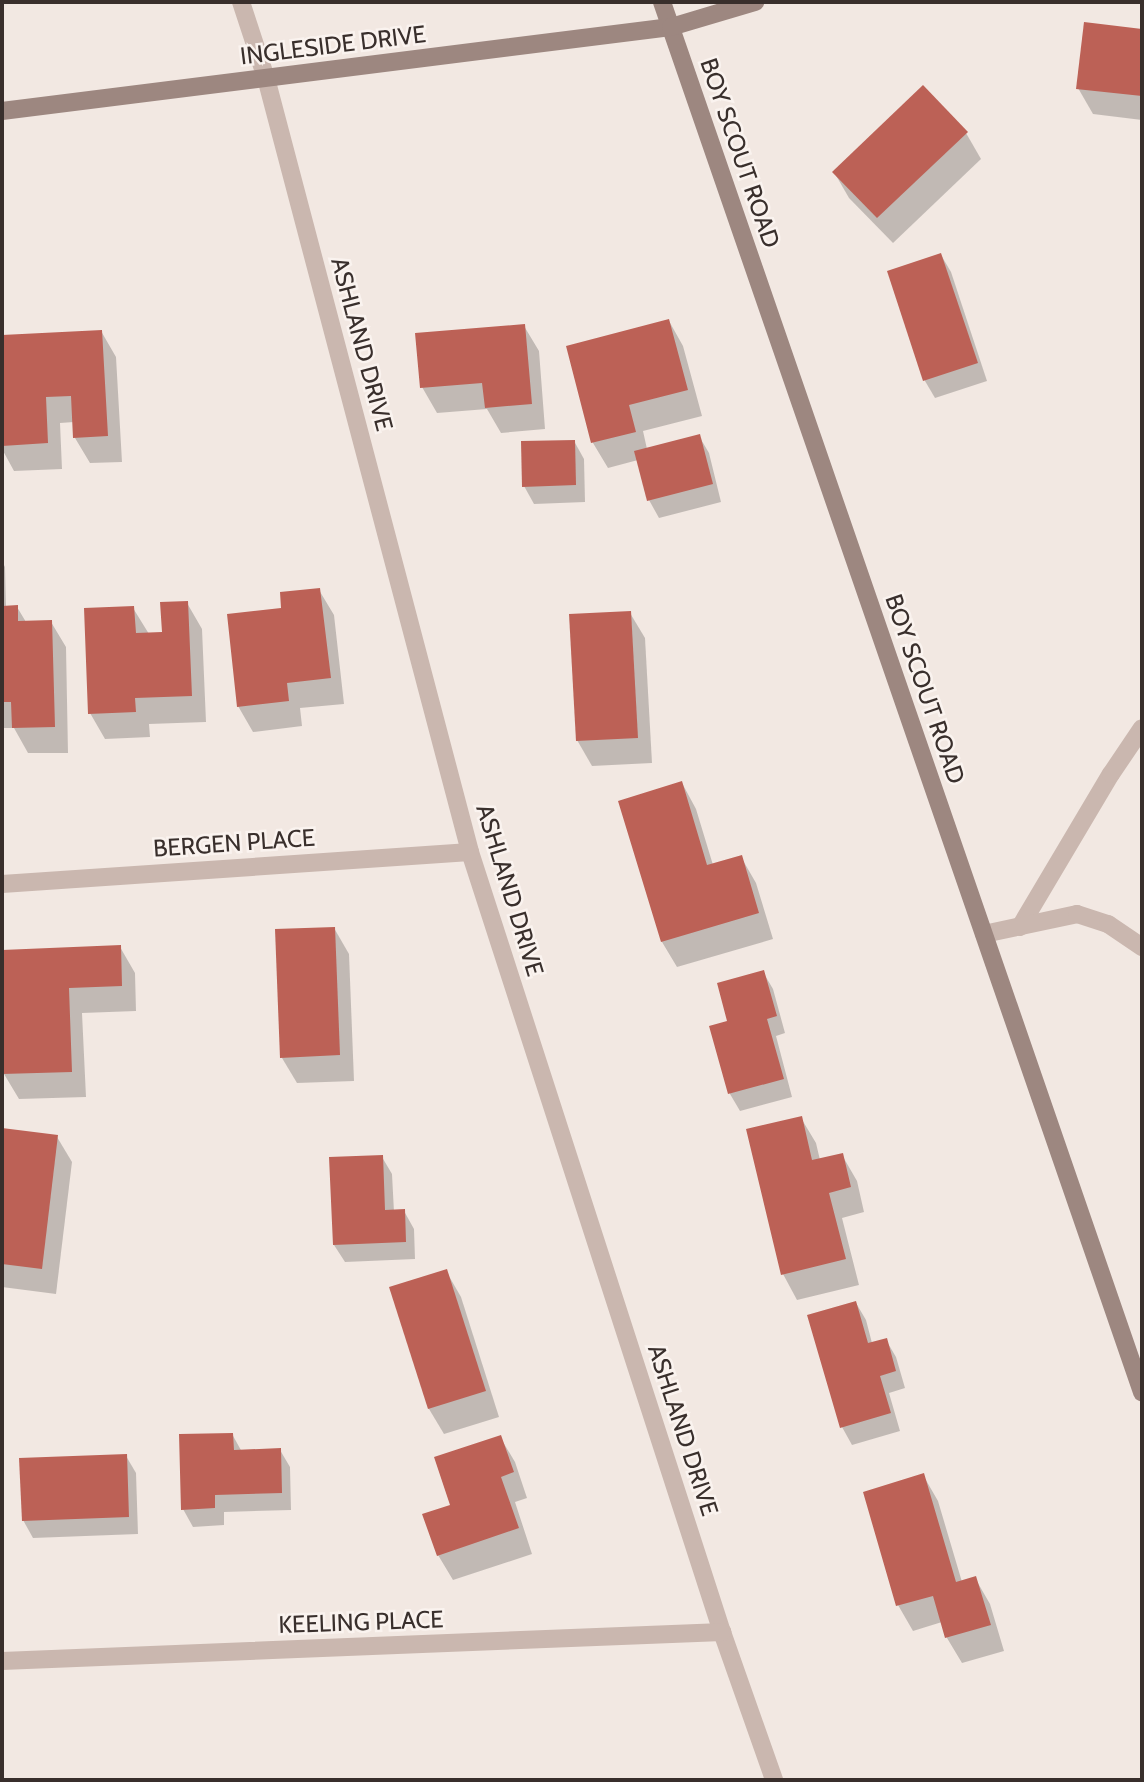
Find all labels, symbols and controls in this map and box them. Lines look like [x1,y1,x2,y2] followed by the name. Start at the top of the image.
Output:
[239,19,427,71] street label: INGLESIDE DRIVE
[694,54,786,252] street label: BOY SCOUT ROAD
[325,254,399,434] street label: ASHLAND DRIVE
[879,590,971,788] street label: BOY SCOUT ROAD
[470,801,550,979] street label: ASHLAND DRIVE
[152,823,316,863] street label: BERGEN PLACE
[642,1341,724,1519] street label: ASHLAND DRIVE
[278,1605,444,1639] street label: KEELING PLACE

